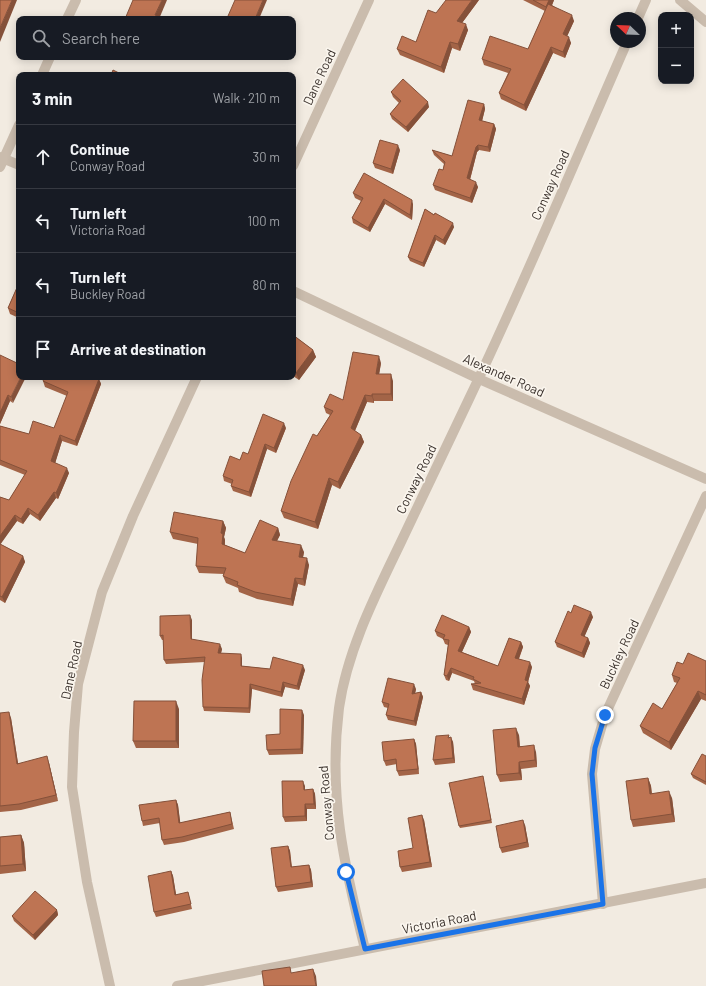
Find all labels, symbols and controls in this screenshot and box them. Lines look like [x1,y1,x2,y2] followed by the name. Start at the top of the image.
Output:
[610,12,646,48] north arrow
[658,12,694,84] map controls
[658,12,694,48] button: +
[16,16,296,60] search box
[30,27,52,49] icon: search
[62,29,140,47] text: Search here
[299,47,339,107] street label: Dane Road
[658,48,694,84] button: −
[32,88,72,108] text: 3 min
[213,90,280,106] text: Walk · 210 m
[70,140,130,158] text: Continue
[32,146,54,168] icon: ahead
[527,147,573,223] street label: Conway Road
[253,149,280,165] text: 30 m
[70,158,145,174] text: Conway Road
[70,204,126,222] text: Turn left
[32,210,54,232] icon: left
[247,213,280,229] text: 100 m
[70,222,145,238] text: Victoria Road
[70,268,126,286] text: Turn left
[32,274,54,296] icon: left
[253,277,280,293] text: 80 m
[70,286,145,302] text: Buckley Road
[32,338,54,360] icon: arrive
[70,340,206,358] text: Arrive at destination
[461,350,547,400] street label: Alexander Road
[392,442,440,516] street label: Conway Road
[596,616,642,692] street label: Buckley Road
[57,639,85,701] street label: Dane Road
[596,706,614,724] route end
[315,765,337,841] street label: Conway Road
[337,863,355,881] route start
[400,907,478,937] street label: Victoria Road

